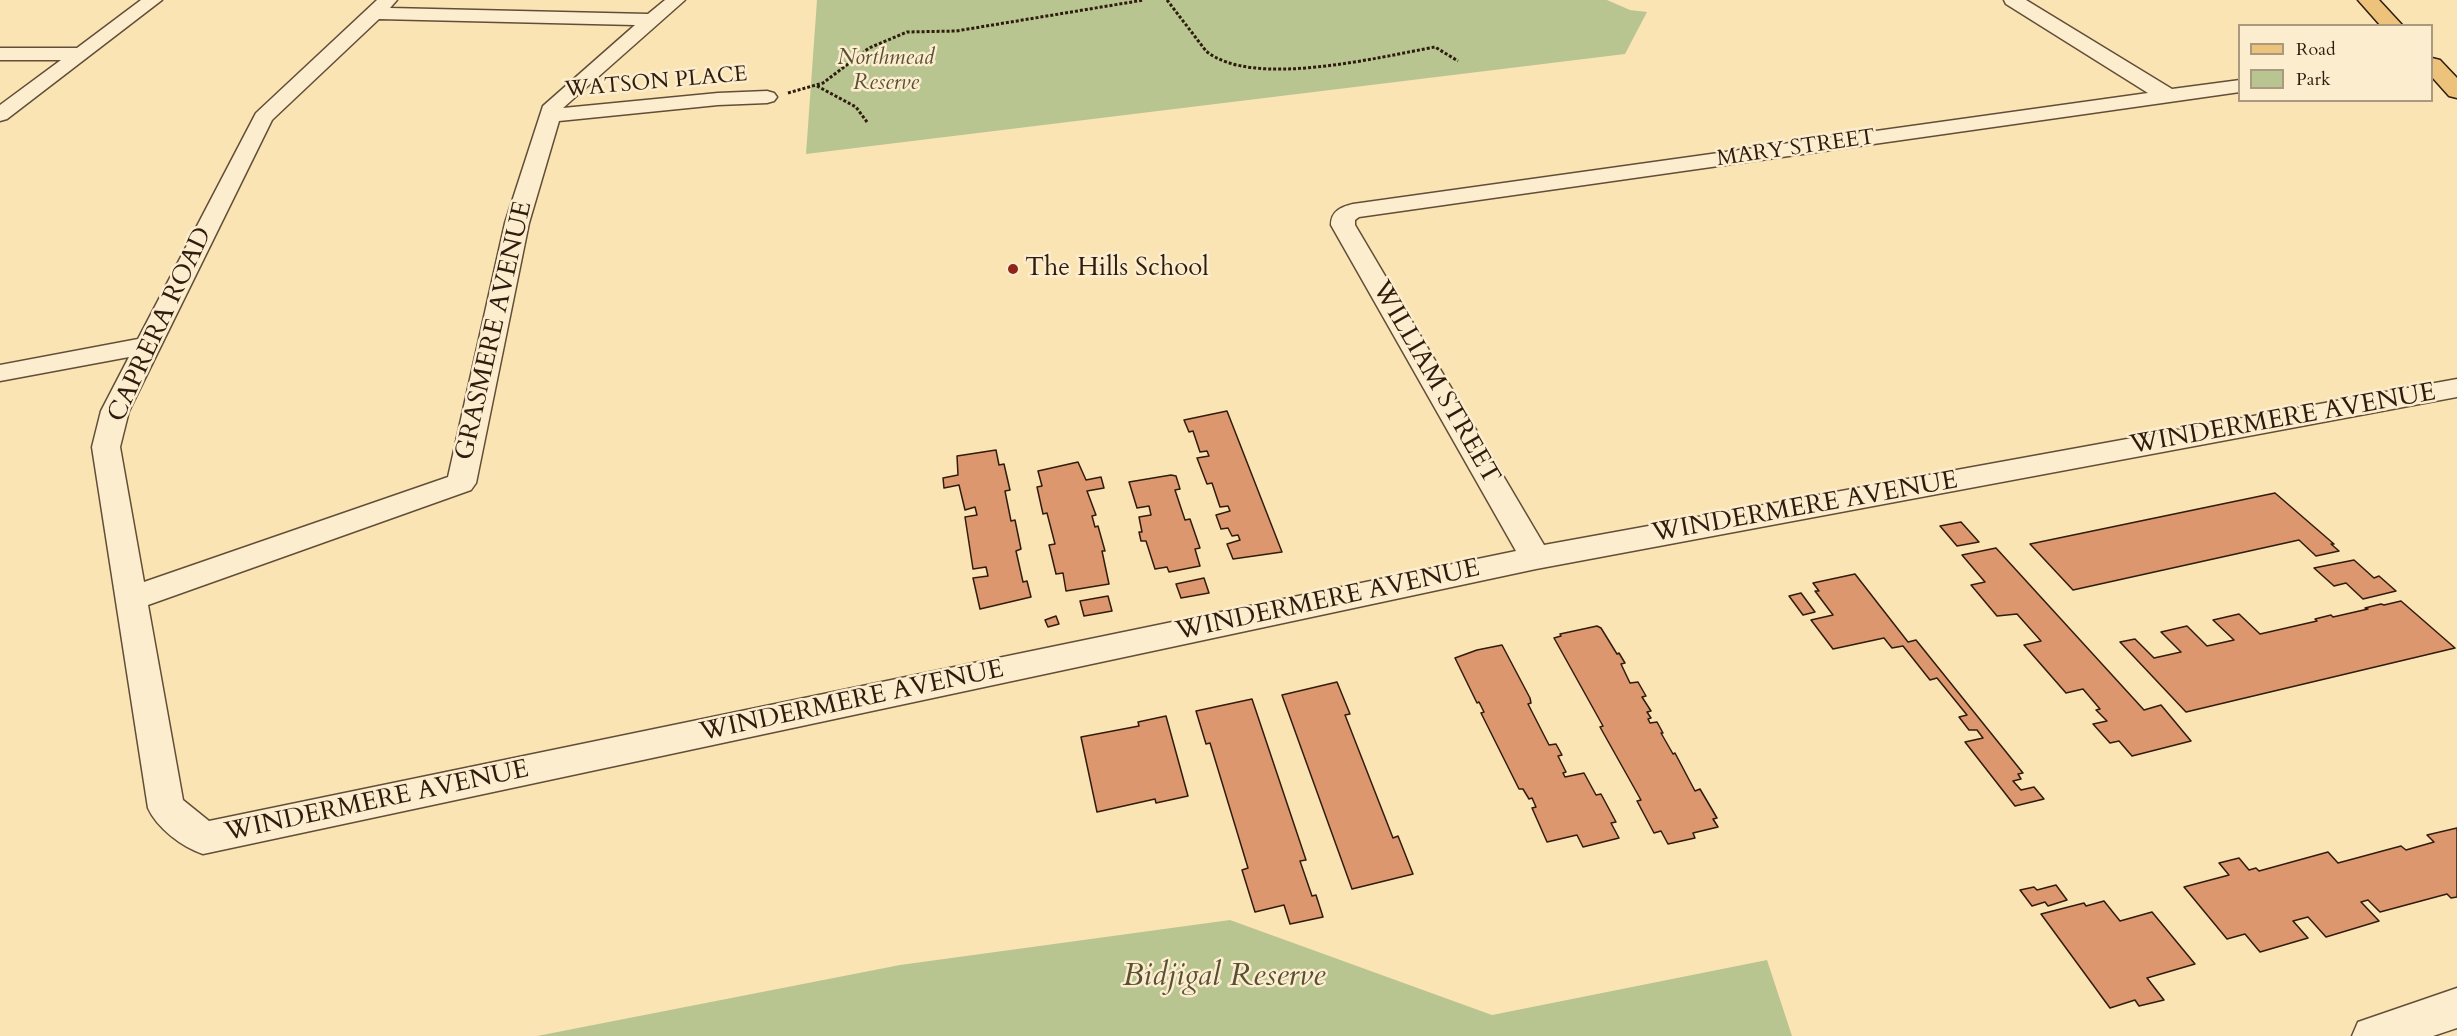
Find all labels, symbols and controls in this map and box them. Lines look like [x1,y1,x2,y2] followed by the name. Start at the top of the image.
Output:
[2238,24,2433,102] legend
[2296,37,2336,62] text: Road
[838,46,934,98] park label: Northmead Reserve
[564,62,748,104] street label: WATSON PLACE
[2296,67,2331,92] text: Park
[1715,125,1877,173] street label: MARY STREET
[450,198,540,464] street label: GRASMERE AVENUE
[102,223,220,427] street label: CAPRERA ROAD
[1025,253,1209,285] place label: The Hills School
[1006,262,1020,276] marker: The Hills School
[1364,276,1506,490] street label: WILLIAM STREET
[2128,378,2438,462] street label: WINDERMERE AVENUE
[1650,466,1960,550] street label: WINDERMERE AVENUE
[1173,554,1483,648] street label: WINDERMERE AVENUE
[697,655,1007,749] street label: WINDERMERE AVENUE
[222,755,532,849] street label: WINDERMERE AVENUE
[1123,959,1325,997] park label: Bidjigal Reserve

